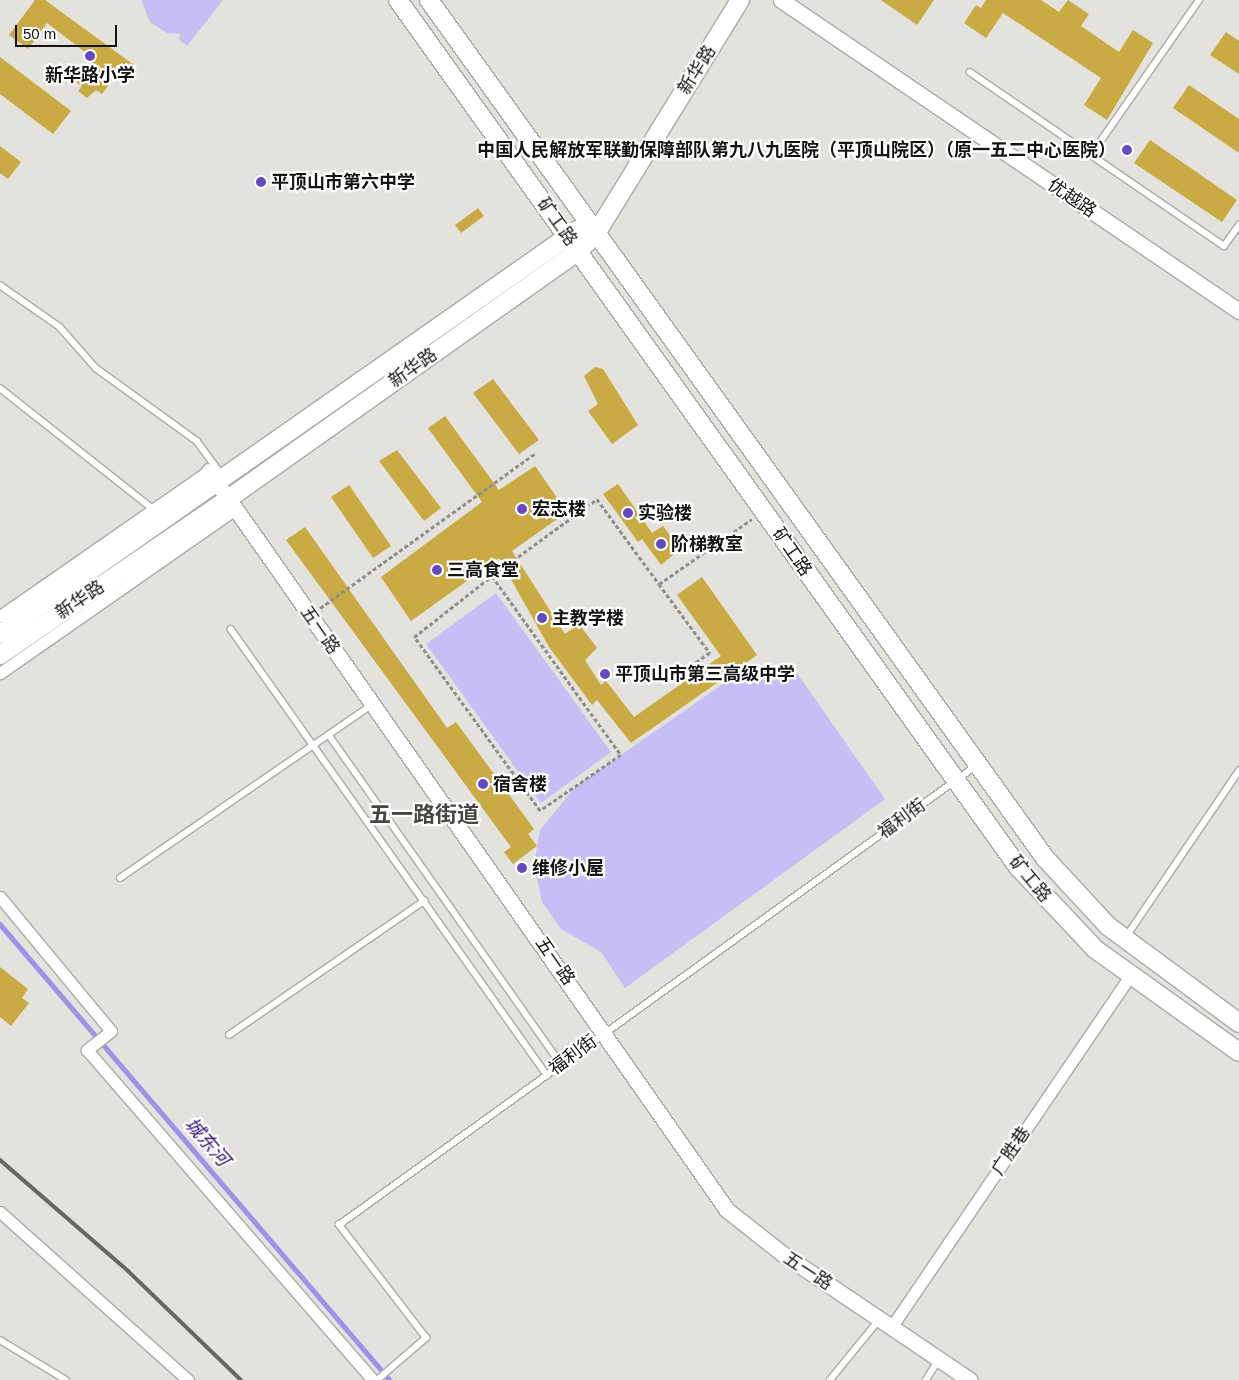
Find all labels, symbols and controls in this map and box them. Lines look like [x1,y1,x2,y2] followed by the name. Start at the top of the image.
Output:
[18,15,120,47] scale bar
[23,25,56,42] text: 50 m
[674,41,720,99] street label: 新华路
[84,50,96,62] marker: 新华路小学
[45,64,135,86] place label: 新华路小学
[477,139,1116,161] place label: 中国人民解放军联勤保障部队第九八九医院（平顶山院区）（原一五二中心医院）
[1120,143,1134,157] marker: 中国人民解放军联勤保障部队第九八九医院（平顶山院区）（原一五二中心医院）
[271,171,415,193] place label: 平顶山市第六中学
[1044,174,1100,222] street label: 优越路
[255,176,267,188] marker: 平顶山市第六中学
[532,194,582,250] street label: 矿工路
[385,344,441,392] street label: 新华路
[532,498,586,520] place label: 宏志楼
[638,502,692,524] place label: 实验楼
[516,503,528,515] marker: 宏志楼
[622,507,634,519] marker: 实验楼
[768,524,816,580] street label: 矿工路
[671,533,743,555] place label: 阶梯教室
[655,538,667,550] marker: 阶梯教室
[447,559,519,581] place label: 三高食堂
[431,564,443,576] marker: 三高食堂
[52,576,108,624] street label: 新华路
[296,602,344,658] street label: 五一路
[552,607,624,629] place label: 主教学楼
[536,612,548,624] marker: 主教学楼
[615,663,795,685] place label: 平顶山市第三高级中学
[599,668,611,680] marker: 平顶山市第三高级中学
[493,773,547,795] place label: 宿舍楼
[477,778,489,790] marker: 宿舍楼
[874,794,930,844] street label: 福利街
[369,802,479,828] district label: 五一路街道
[1004,851,1056,907] street label: 矿工路
[532,857,604,879] place label: 维修小屋
[516,862,528,874] marker: 维修小屋
[531,933,579,989] street label: 五一路
[545,1030,601,1080] street label: 福利街
[180,1113,234,1171] water label: 城东河
[987,1123,1035,1179] street label: 广胜巷
[779,1247,837,1295] street label: 五一路

